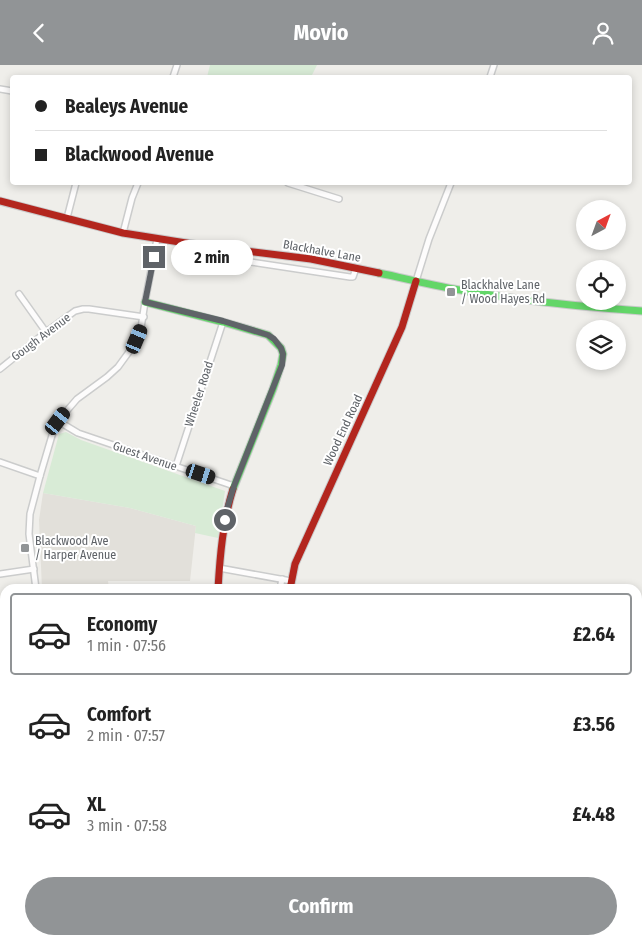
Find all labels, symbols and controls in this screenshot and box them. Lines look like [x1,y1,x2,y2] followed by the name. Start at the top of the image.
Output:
[25,19,53,47] icon: back
[293,19,349,46] text: Movio
[589,19,617,47] icon: person
[65,95,188,118] text: Bealeys Avenue
[65,143,214,166] text: Blackwood Avenue
[576,200,626,250] north arrow
[576,200,626,370] map controls
[282,237,362,265] street label: Blackhalve Lane
[172,239,254,275] callout: 2 min
[143,246,165,268] route end
[194,248,230,267] text: 2 min
[576,260,626,310] button: locate
[461,278,545,306] place label: Blackhalve Lane / Wood Hayes Rd
[445,286,457,298] marker: Blackhalve Lane / Wood Hayes Rd
[9,310,73,364] street label: Gough Avenue
[576,320,626,370] button: layers
[124,322,149,356] car
[182,359,216,429] street label: Wheeler Road
[320,392,366,468] street label: Wood End Road
[42,405,73,437] car
[111,438,179,474] street label: Guest Avenue
[184,462,217,486] car
[214,509,236,531] route start
[35,534,116,562] place label: Blackwood Ave / Harper Avenue
[19,542,31,554] marker: Blackwood Ave / Harper Avenue
[27,612,72,657] icon: car
[87,613,157,636] text: Economy
[573,623,615,646] text: £2.64
[87,636,166,655] text: 1 min · 07:56
[27,702,72,747] icon: car
[87,703,151,726] text: Comfort
[573,713,615,736] text: £3.56
[87,726,165,745] text: 2 min · 07:57
[27,792,72,837] icon: car
[87,793,106,816] text: XL
[573,803,615,826] text: £4.48
[87,816,167,835] text: 3 min · 07:58
[25,877,617,935] button: Confirm

